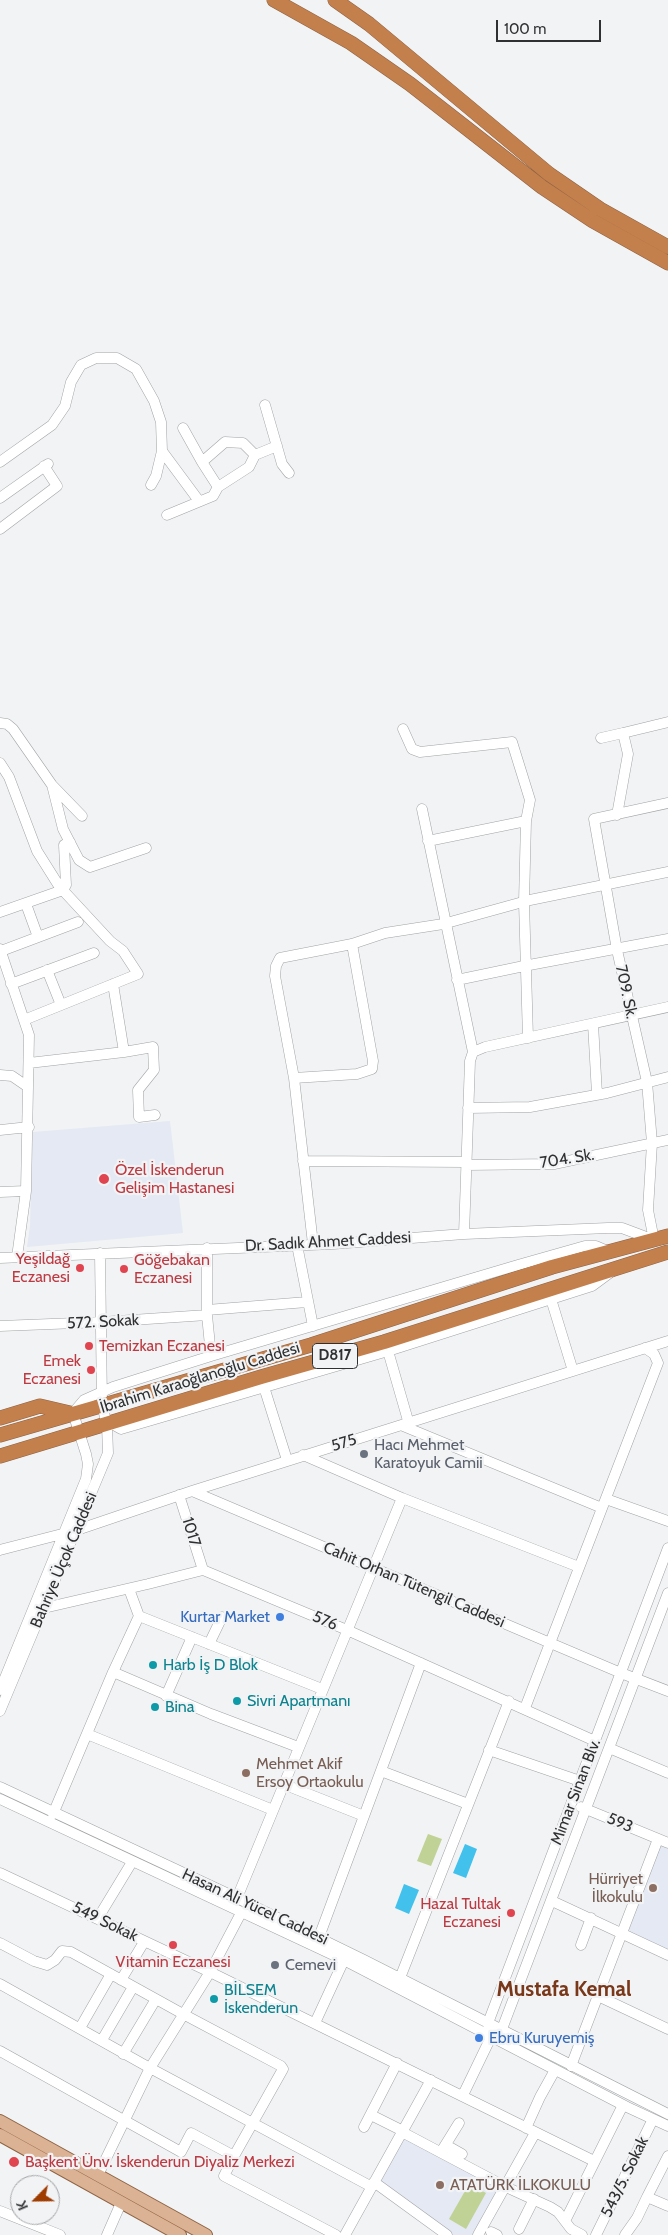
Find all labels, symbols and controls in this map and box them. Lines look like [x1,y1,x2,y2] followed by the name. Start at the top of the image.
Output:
[498,10,603,42] scale bar
[504,20,546,38] text: 100 m
[611,963,641,1021] street label: 709. Sk.
[538,1145,596,1173] street label: 704. Sk.
[115,1160,234,1198] place label: Özel İskenderun Gelişim Hastanesi
[97,1172,111,1186] marker: Özel İskenderun Gelişim Hastanesi
[244,1228,412,1256] street label: Dr. Sadık Ahmet Caddesi
[12,1249,70,1287] place label: Yeşildağ Eczanesi
[134,1250,210,1288] place label: Göğebakan Eczanesi
[74,1262,86,1274] marker: Yeşildağ Eczanesi
[118,1263,130,1275] marker: Göğebakan Eczanesi
[66,1311,140,1333] street label: 572. Sokak
[99,1336,225,1356] place label: Temizkan Eczanesi
[98,1338,302,1418] street label: İbrahim Karaoğlanoğlu Caddesi
[83,1340,95,1352] marker: Temizkan Eczanesi
[312,1344,358,1368] road number: D817
[23,1351,81,1389] place label: Emek Eczanesi
[85,1364,97,1376] marker: Emek Eczanesi
[329,1430,359,1456] street label: 575
[374,1435,483,1473] place label: Hacı Mehmet Karatoyuk Camii
[358,1448,370,1460] marker: Hacı Mehmet Karatoyuk Camii
[27,1489,101,1631] street label: Bahriye Üçok Caddesi
[177,1515,205,1549] street label: 1017
[320,1538,508,1632] street label: Cahit Orhan Tütengil Caddesi
[180,1607,270,1627] place label: Kurtar Market
[310,1607,340,1635] street label: 576
[274,1611,286,1623] marker: Kurtar Market
[163,1655,258,1675] place label: Harb İş D Blok
[147,1659,159,1671] marker: Harb İş D Blok
[247,1691,351,1711] place label: Sivri Apartmanı
[231,1695,243,1707] marker: Sivri Apartmanı
[165,1697,194,1717] place label: Bina
[149,1701,161,1713] marker: Bina
[547,1736,605,1848] street label: Mimar Sinan Blv.
[256,1754,364,1792] place label: Mehmet Akif Ersoy Ortaokulu
[240,1767,252,1779] marker: Mehmet Akif Ersoy Ortaokulu
[604,1809,636,1837] street label: 593
[179,1865,331,1949] street label: Hasan Ali Yücel Caddesi
[588,1869,643,1907] place label: Hürriyet İlkokulu
[647,1882,659,1894] marker: Hürriyet İlkokulu
[420,1894,501,1932] place label: Hazal Tultak Eczanesi
[69,1898,141,1946] street label: 549 Sokak
[505,1907,517,1919] marker: Hazal Tultak Eczanesi
[167,1939,179,1951] marker: Vitamin Eczanesi
[115,1952,231,1972] place label: Vitamin Eczanesi
[285,1955,336,1975] place label: Cemevi
[269,1959,281,1971] marker: Cemevi
[497,1977,631,2003] district label: Mustafa Kemal
[224,1980,298,2018] place label: BİLSEM İskenderun
[208,1993,220,2005] marker: BİLSEM İskenderun
[489,2028,594,2048] place label: Ebru Kuruyemiş
[473,2032,485,2044] marker: Ebru Kuruyemiş
[597,2134,653,2220] street label: 543/5. Sokak
[25,2152,295,2172] place label: Başkent Ünv. İskenderun Diyaliz Merkezi
[7,2155,21,2169] marker: Başkent Ünv. İskenderun Diyaliz Merkezi
[10,2175,60,2225] north arrow
[450,2175,591,2195] place label: ATATÜRK İLKOKULU
[434,2179,446,2191] marker: ATATÜRK İLKOKULU
[12,2198,32,2213] text: K

